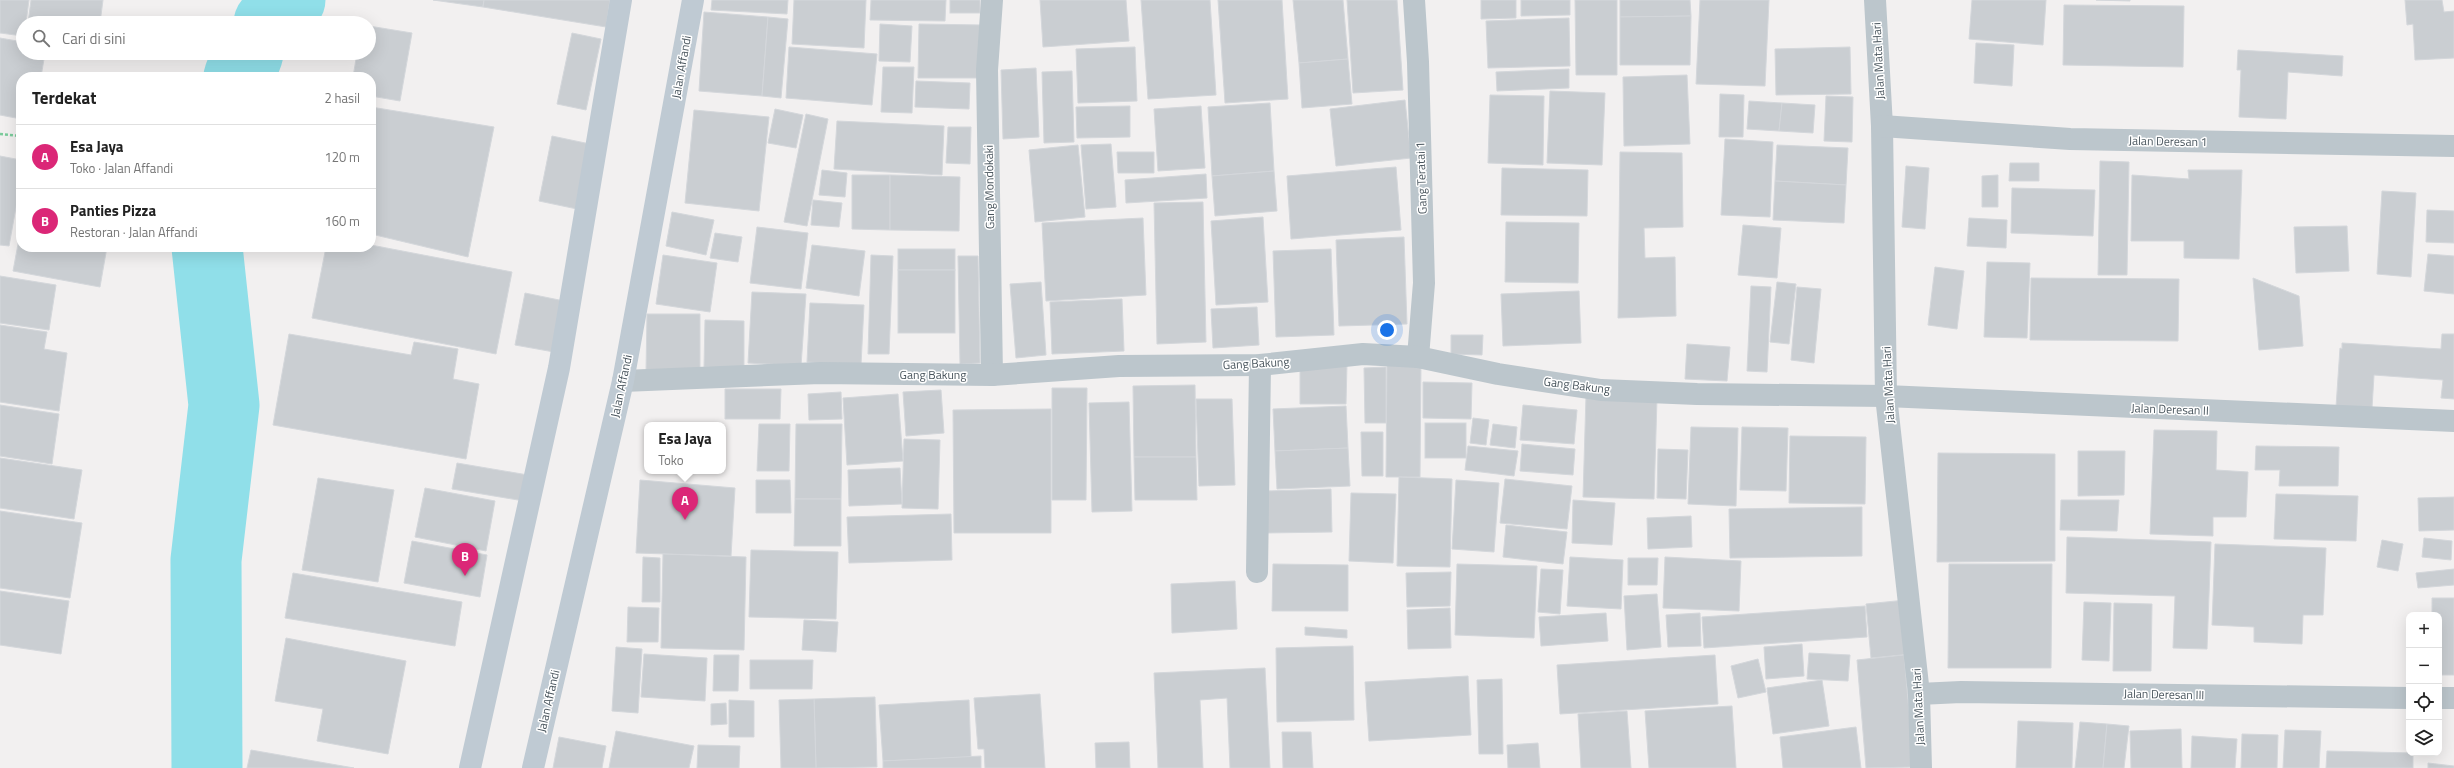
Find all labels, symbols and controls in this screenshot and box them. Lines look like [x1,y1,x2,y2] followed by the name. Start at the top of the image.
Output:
[16,16,376,60] search box
[1866,22,1890,100] street label: Jalan Mata Hari
[30,27,52,49] icon: search
[62,27,126,50] text: Cari di sini
[666,34,696,100] street label: Jalan Affandi
[32,85,96,111] text: Terdekat
[324,88,360,108] text: 2 hasil
[2129,131,2207,151] street label: Jalan Deresan 1
[70,135,124,158] text: Esa Jaya
[1410,142,1432,214] street label: Gang Teratai 1
[979,145,999,229] street label: Gang Mondokaki
[41,147,49,167] text: A
[324,147,360,167] text: 120 m
[70,158,173,178] text: Toko · Jalan Affandi
[70,199,156,222] text: Panties Pizza
[41,211,49,231] text: B
[324,211,360,231] text: 160 m
[70,222,198,242] text: Restoran · Jalan Affandi
[1377,320,1397,340] your location
[1876,346,1900,424] street label: Jalan Mata Hari
[1222,352,1290,374] street label: Gang Bakung
[605,353,637,419] street label: Jalan Affandi
[900,365,966,384] street label: Gang Bakung
[1543,372,1611,398] street label: Gang Bakung
[2131,398,2209,420] street label: Jalan Deresan II
[644,422,726,474] popup
[658,427,712,450] text: Esa Jaya
[658,450,684,470] text: Toko
[672,487,698,520] pin: A
[452,543,478,576] pin: B
[2406,612,2442,756] map controls
[2406,612,2442,648] button: +
[2406,648,2442,684] button: −
[532,668,564,734] street label: Jalan Affandi
[1906,668,1930,746] street label: Jalan Mata Hari
[2123,684,2205,704] street label: Jalan Deresan III
[2406,684,2442,720] button: locate
[2406,720,2442,756] button: layers

